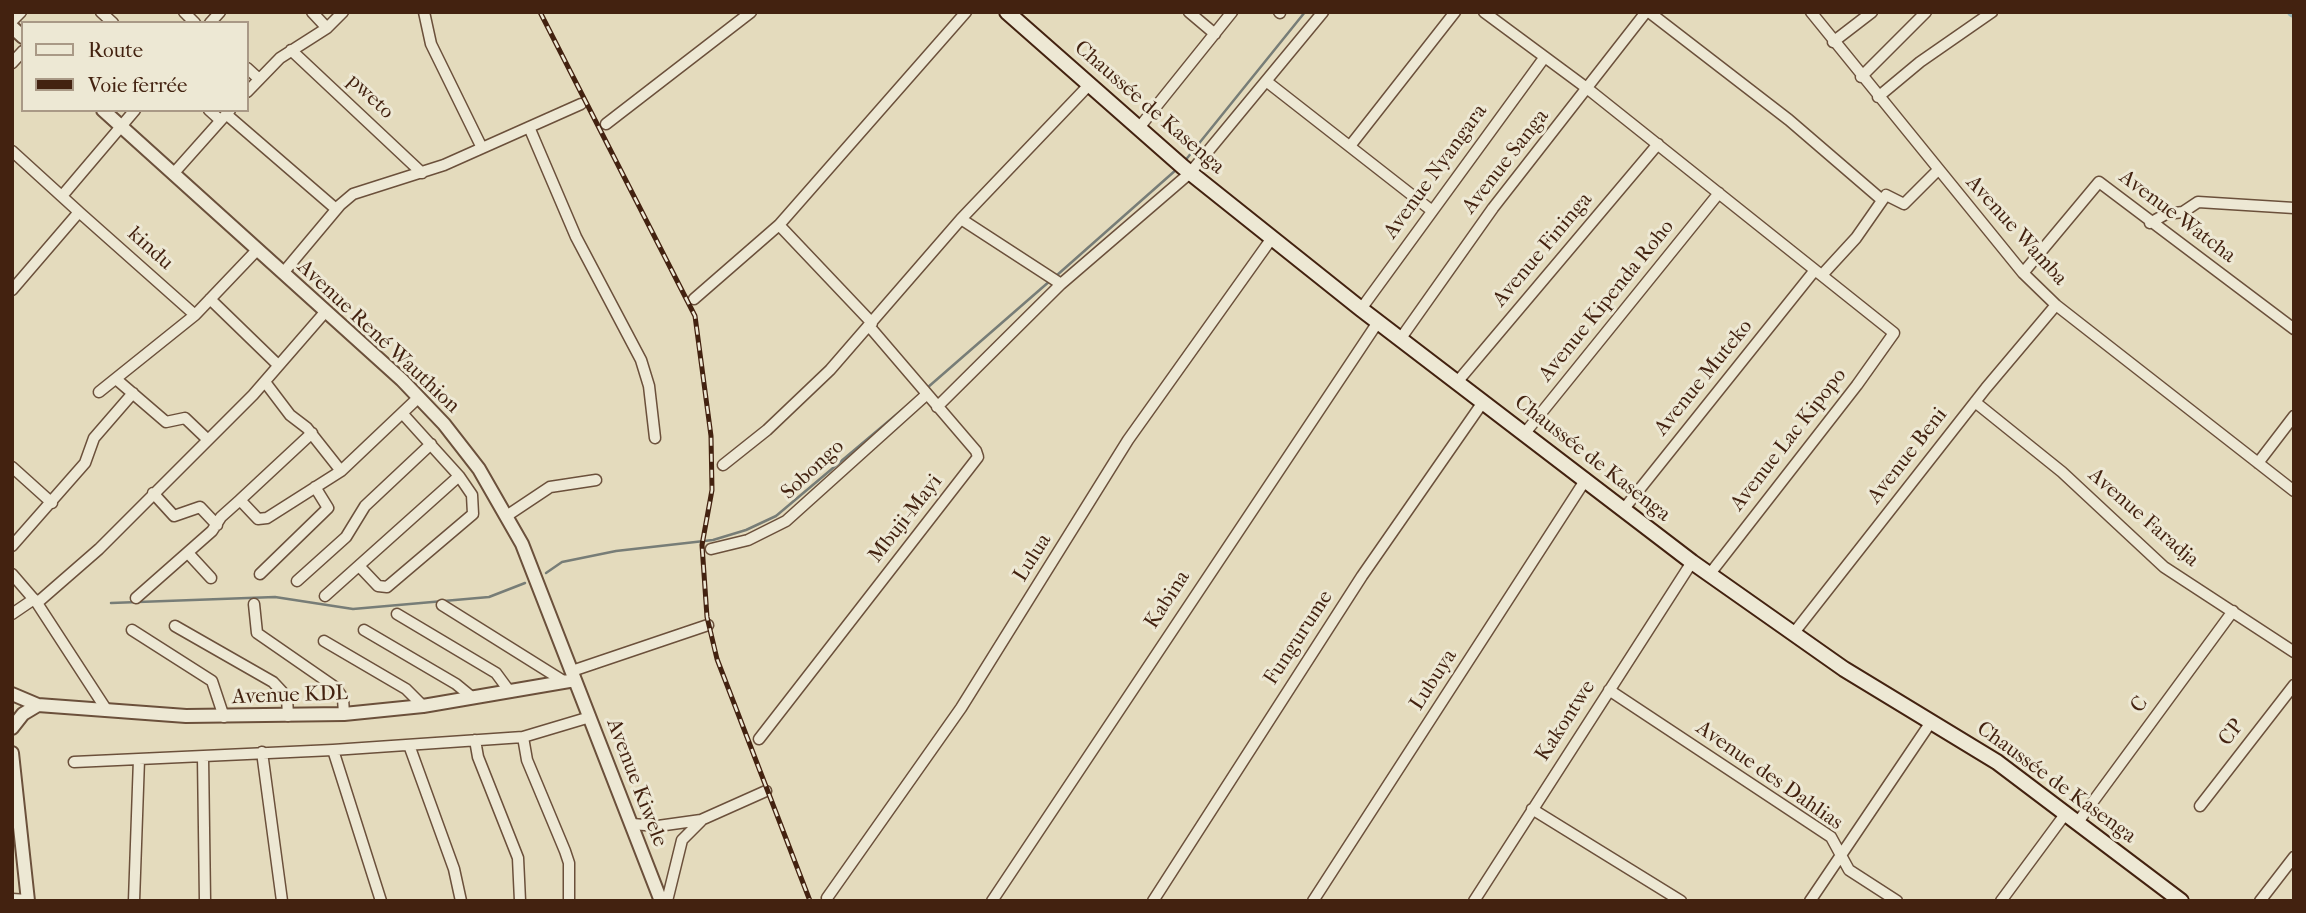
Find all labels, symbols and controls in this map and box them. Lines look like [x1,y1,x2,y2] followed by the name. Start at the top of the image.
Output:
[21,21,248,112] legend
[1069,36,1229,180] street label: Chaussée de Kasenga
[88,38,143,62] text: Route
[341,69,399,125] street label: pweto
[88,73,187,97] text: Voie ferrée
[1379,100,1493,244] street label: Avenue Nyangara
[1457,105,1555,219] street label: Avenue Sanga
[2114,165,2240,269] street label: Avenue Watcha
[1960,171,2072,291] street label: Avenue Wamba
[1488,188,1598,312] street label: Avenue Fininga
[1534,215,1680,387] street label: Avenue Kipenda Roho
[122,222,178,276] street label: kindu
[291,255,465,419] street label: Avenue René Wauthion
[1650,315,1758,441] street label: Avenue Muteko
[1725,364,1853,516] street label: Avenue Lac Kipopo
[1509,390,1675,528] street label: Chaussée de Kasenga
[1863,403,1953,509] street label: Avenue Beni
[776,435,850,505] street label: Sobongo
[2083,463,2203,573] street label: Avenue Faradja
[864,470,948,568] street label: Mbuji-Mayi
[1009,529,1057,587] street label: Lulua
[1140,566,1196,634] street label: Kabina
[1259,586,1339,690] street label: Fungurume
[1405,645,1463,715] street label: Lubuya
[1531,676,1601,766] street label: Kakontwe
[232,681,348,711] street label: Avenue KDL
[2126,692,2154,718] street label: C
[600,715,672,851] street label: Avenue Kiwele
[2214,715,2250,751] street label: CP
[1691,716,1847,836] street label: Avenue des Dahlias
[1971,717,2141,849] street label: Chaussée de Kasenga

